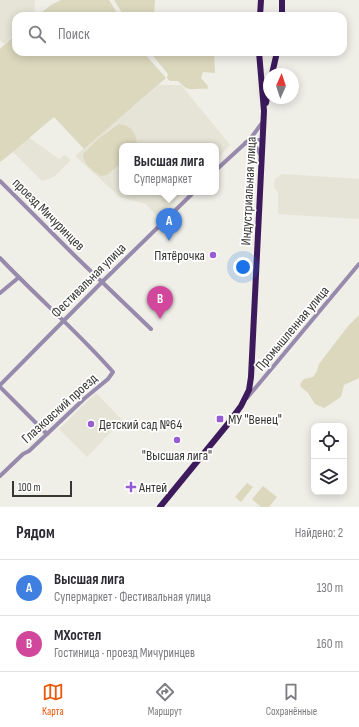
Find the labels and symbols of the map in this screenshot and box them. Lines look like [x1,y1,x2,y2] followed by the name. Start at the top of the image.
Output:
[263,68,299,104] north arrow
[237,136,260,246] street label: Индустриальная улица
[9,175,88,254] street label: проезд Мичуринцев
[156,208,182,241] pin: A
[47,239,129,321] street label: Фестивальная улица
[154,247,205,264] place label: Пятёрочка
[208,250,218,260] marker: Пятёрочка
[233,257,253,277] your location
[252,282,333,374] street label: Промышленная улица
[147,286,173,319] pin: B
[18,370,101,447] street label: Глазковский проезд
[228,411,282,428] place label: МУ "Венец"
[215,414,225,424] marker: МУ "Венец"
[99,416,182,433] place label: Детский сад №64
[86,419,96,429] marker: Детский сад №64
[172,435,182,445] marker: "Высшая лига"
[142,447,212,464] place label: "Высшая лига"
[12,479,72,498] scale bar
[138,479,167,496] place label: Антей
[126,482,136,492] marker: Антей

